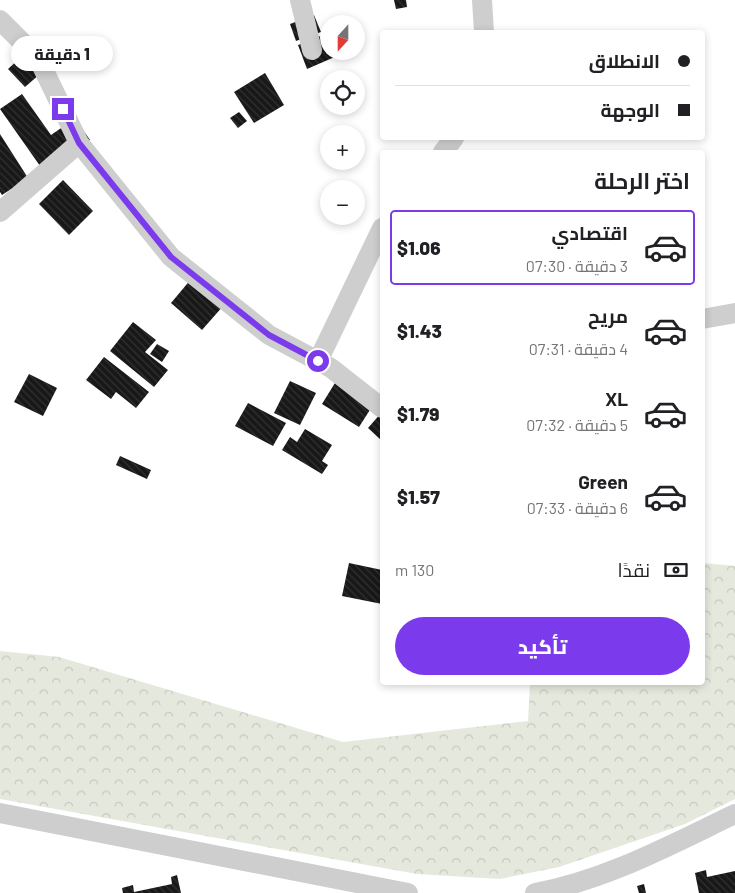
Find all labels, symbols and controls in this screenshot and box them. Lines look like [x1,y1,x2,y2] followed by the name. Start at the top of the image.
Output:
[320,15,365,60] north arrow
[320,15,365,225] map controls
[12,36,114,72] callout: 1 دقيقة
[34,44,90,63] text: 1 دقيقة
[589,49,660,72] text: الانطلاق
[320,70,365,115] button: locate
[52,98,74,120] route end
[600,98,660,121] text: الوجهة
[320,125,365,170] button: +
[594,167,690,193] text: اختر الرحلة
[320,180,365,225] button: −
[552,221,628,244] text: اقتصادي
[643,225,688,270] icon: car
[397,236,441,259] text: $1.06
[526,256,628,275] text: 3 دقيقة · 07:30
[588,304,628,327] text: مريح
[643,308,688,353] icon: car
[397,319,442,342] text: $1.43
[529,339,628,358] text: 4 دقيقة · 07:31
[307,350,329,372] route start
[605,387,628,410] text: XL
[643,391,688,436] icon: car
[397,402,439,425] text: $1.79
[526,415,628,434] text: 5 دقيقة · 07:32
[578,470,628,493] text: Green
[643,474,688,519] icon: car
[397,485,440,508] text: $1.57
[527,498,628,517] text: 6 دقيقة · 07:33
[662,556,690,584] icon: cash
[618,558,650,581] text: نقدًا
[395,560,434,579] text: 130 m
[395,617,690,675] button: تأكيد

